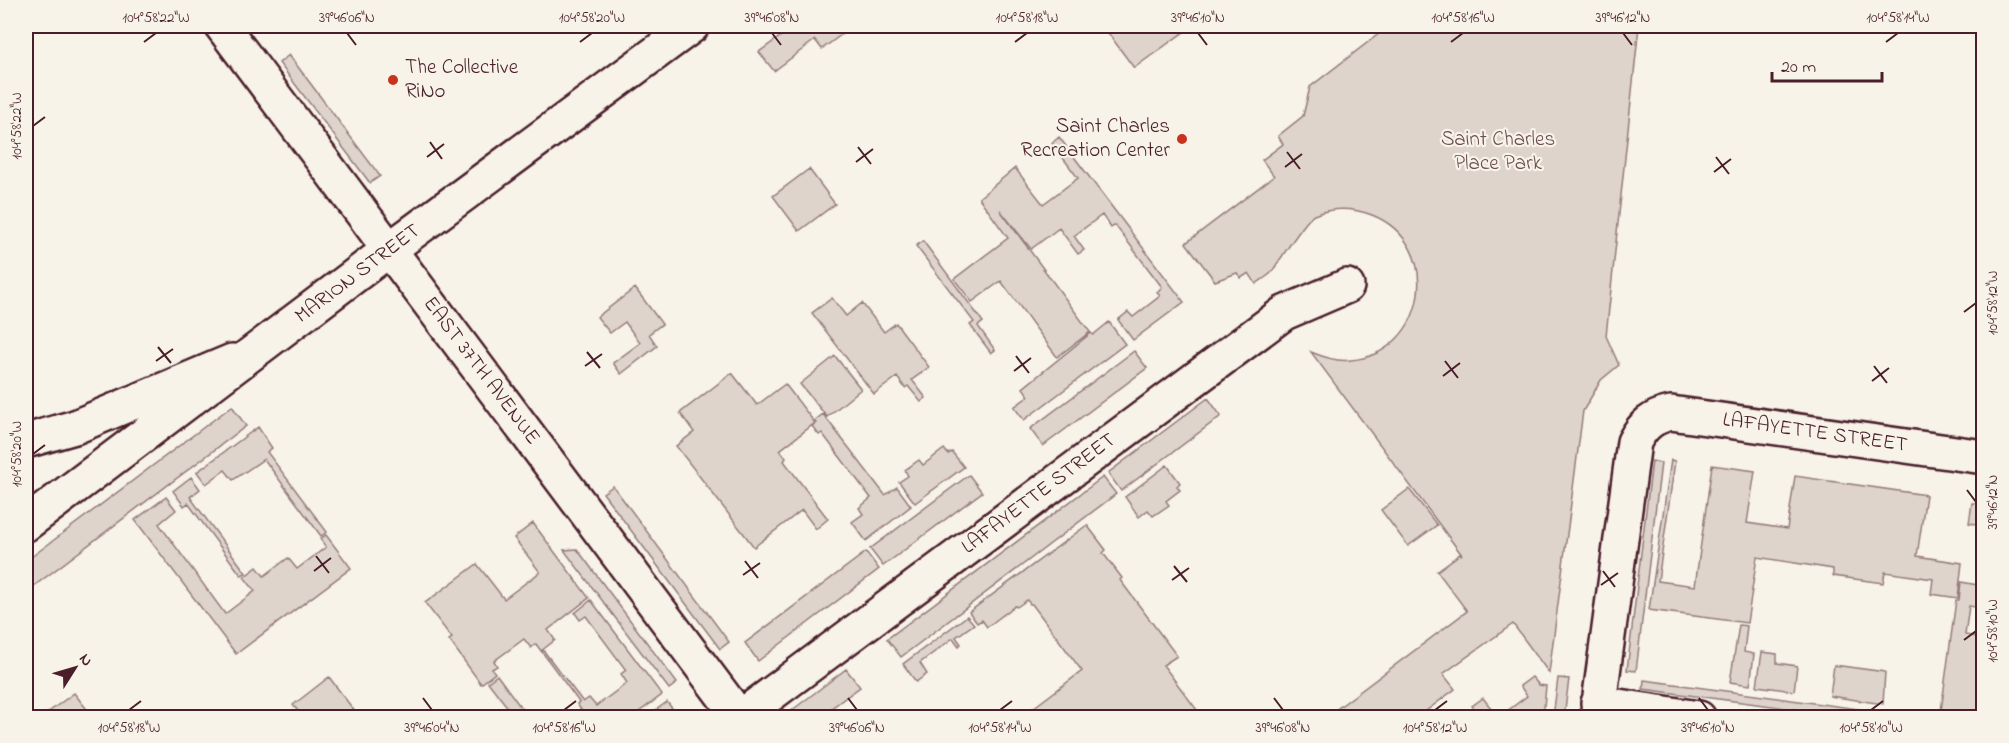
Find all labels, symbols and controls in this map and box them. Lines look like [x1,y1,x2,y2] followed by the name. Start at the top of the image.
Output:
[122,7,190,29] text: 104°58'22"W
[319,7,375,29] text: 39°46'06"N
[559,7,625,29] text: 104°58'20"W
[745,7,799,29] text: 39°46'08"N
[996,7,1058,29] text: 104°58'18"W
[1171,7,1225,29] text: 39°46'10"N
[1431,7,1495,29] text: 104°58'16"W
[1596,7,1650,29] text: 39°46'12"N
[1866,7,1930,29] text: 104°58'14"W
[1772,45,1882,83] scale bar
[405,53,519,107] place label: The Collective RiNo
[1781,55,1816,81] text: 20 m
[386,73,400,87] marker: The Collective RiNo
[6,92,28,160] text: 104°58'22"W
[1021,112,1170,166] place label: Saint Charles Recreation Center
[1441,125,1555,179] park label: Saint Charles Place Park
[1175,132,1189,146] marker: Saint Charles Recreation Center
[289,217,427,331] street label: MARION STREET
[1982,271,2004,335] text: 104°58'12"W
[415,291,547,451] street label: EAST 37TH AVENUE
[1721,405,1909,461] street label: LAFAYETTE STREET
[6,421,28,487] text: 104°58'20"W
[956,426,1122,562] street label: LAFAYETTE STREET
[1982,475,2004,529] text: 39°46'12"N
[1982,599,2004,663] text: 104°58'10"W
[45,638,105,698] north arrow
[73,649,98,672] text: N
[98,717,160,739] text: 104°58'18"W
[404,717,460,739] text: 39°46'04"N
[532,717,596,739] text: 104°58'16"W
[829,717,885,739] text: 39°46'06"N
[968,717,1032,739] text: 104°58'14"W
[1256,717,1310,739] text: 39°46'08"N
[1403,717,1467,739] text: 104°58'12"W
[1681,717,1735,739] text: 39°46'10"N
[1839,717,1903,739] text: 104°58'10"W

